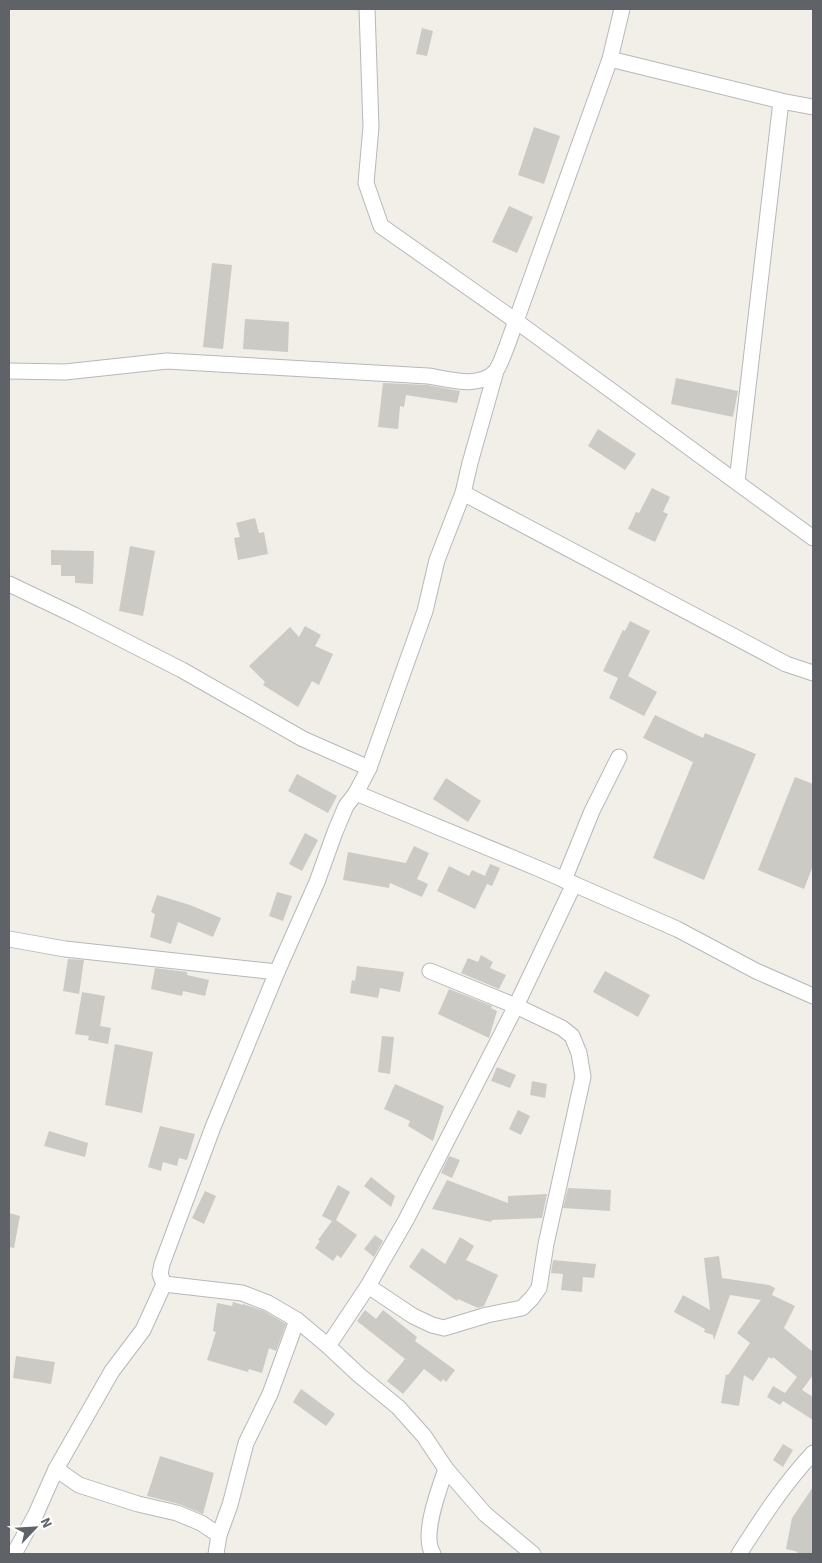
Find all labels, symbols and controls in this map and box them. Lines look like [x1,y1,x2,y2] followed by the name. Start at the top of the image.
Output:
[10,1503,60,1553] north arrow
[35,1514,57,1531] text: N

